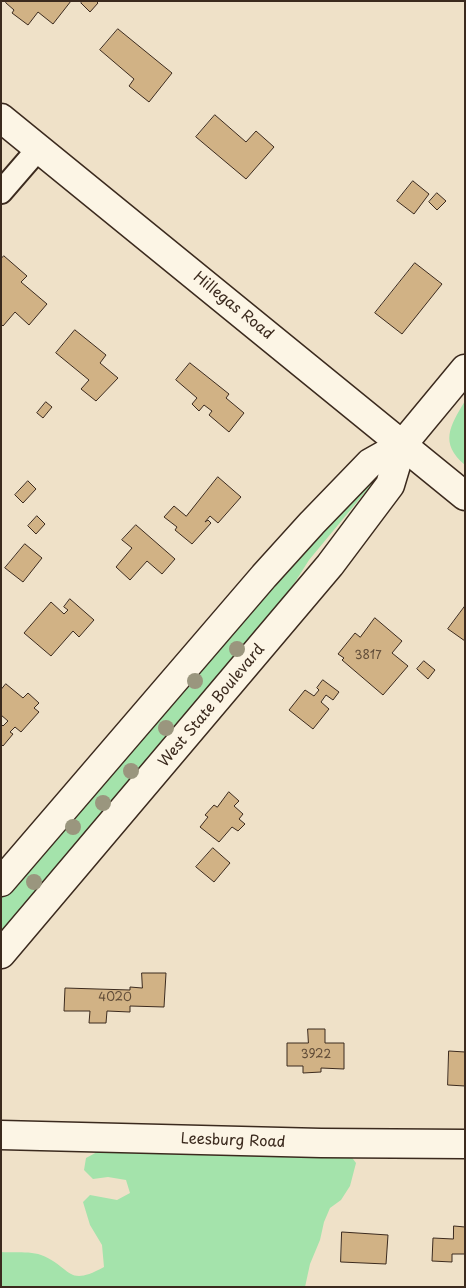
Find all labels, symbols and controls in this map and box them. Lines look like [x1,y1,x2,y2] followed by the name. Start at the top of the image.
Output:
[189,268,277,344] street label: Hillegas Road
[155,641,269,771] street label: West State Boulevard
[354,649,382,663] house number: 3817
[98,991,132,1005] house number: 4020
[301,1048,331,1062] house number: 3922
[180,1130,286,1152] street label: Leesburg Road

